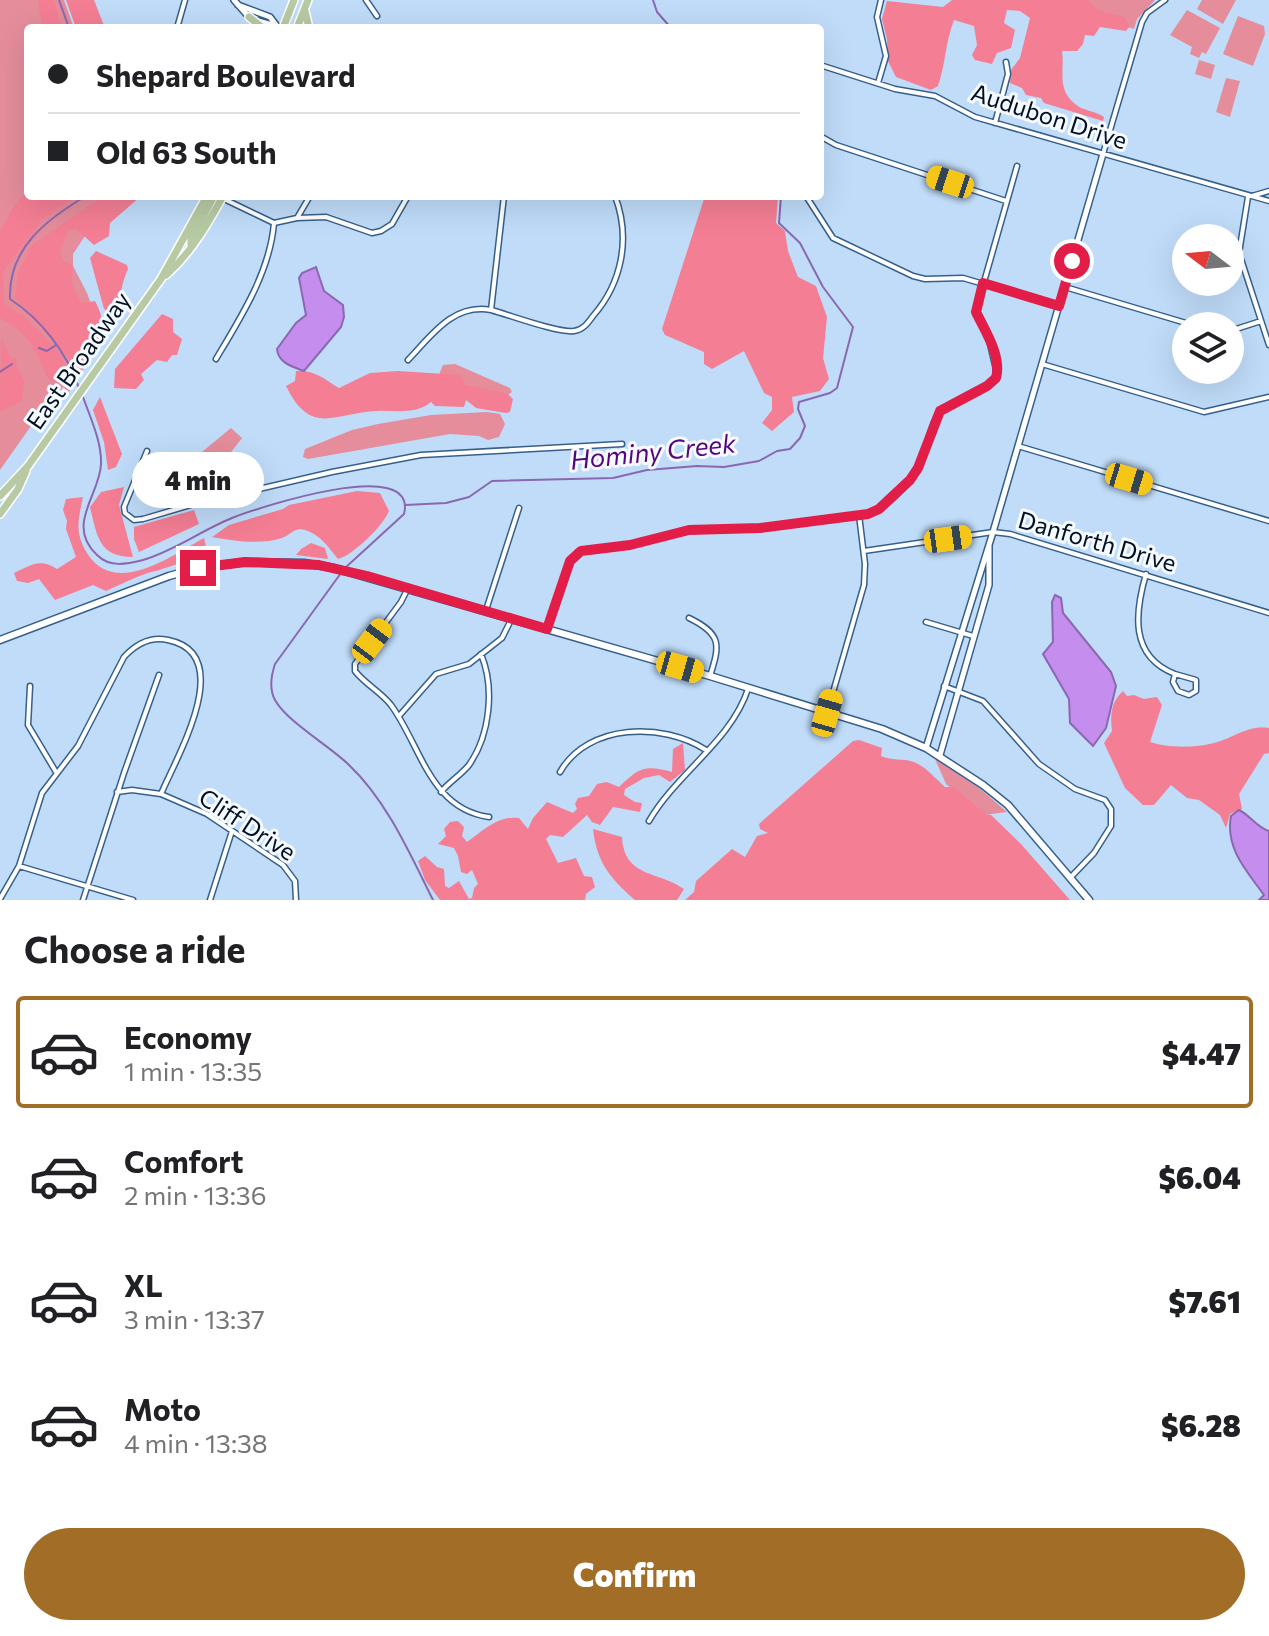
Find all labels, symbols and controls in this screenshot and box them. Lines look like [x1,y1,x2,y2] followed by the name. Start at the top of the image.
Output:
[96,56,356,93] text: Shepard Boulevard
[968,77,1131,154] street label: Audubon Drive
[96,133,277,170] text: Old 63 South
[923,163,977,201] car
[1172,224,1244,296] north arrow
[1172,224,1244,384] map controls
[1054,243,1090,279] route start
[20,286,136,434] street label: East Broadway
[1172,312,1244,384] button: layers
[568,426,738,475] water label: Hominy Creek
[132,452,264,508] callout: 4 min
[1103,461,1155,497] car
[165,464,231,495] text: 4 min
[1015,504,1180,577] street label: Danforth Drive
[923,524,973,554] car
[180,550,216,586] route end
[348,615,396,667] car
[654,649,706,685] car
[809,687,845,739] car
[194,782,302,866] street label: Cliff Drive
[24,926,245,970] text: Choose a ride
[28,1016,100,1088] icon: car
[124,1018,252,1055] text: Economy
[1162,1034,1241,1071] text: $4.47
[124,1055,262,1086] text: 1 min · 13:35
[28,1140,100,1212] icon: car
[124,1142,243,1179] text: Comfort
[1158,1158,1241,1195] text: $6.04
[124,1179,266,1210] text: 2 min · 13:36
[28,1264,100,1336] icon: car
[124,1266,163,1303] text: XL
[1169,1282,1241,1319] text: $7.61
[124,1303,265,1334] text: 3 min · 13:37
[28,1388,100,1460] icon: car
[124,1390,201,1427] text: Moto
[1161,1406,1241,1443] text: $6.28
[124,1427,268,1458] text: 4 min · 13:38
[24,1528,1245,1620] button: Confirm

